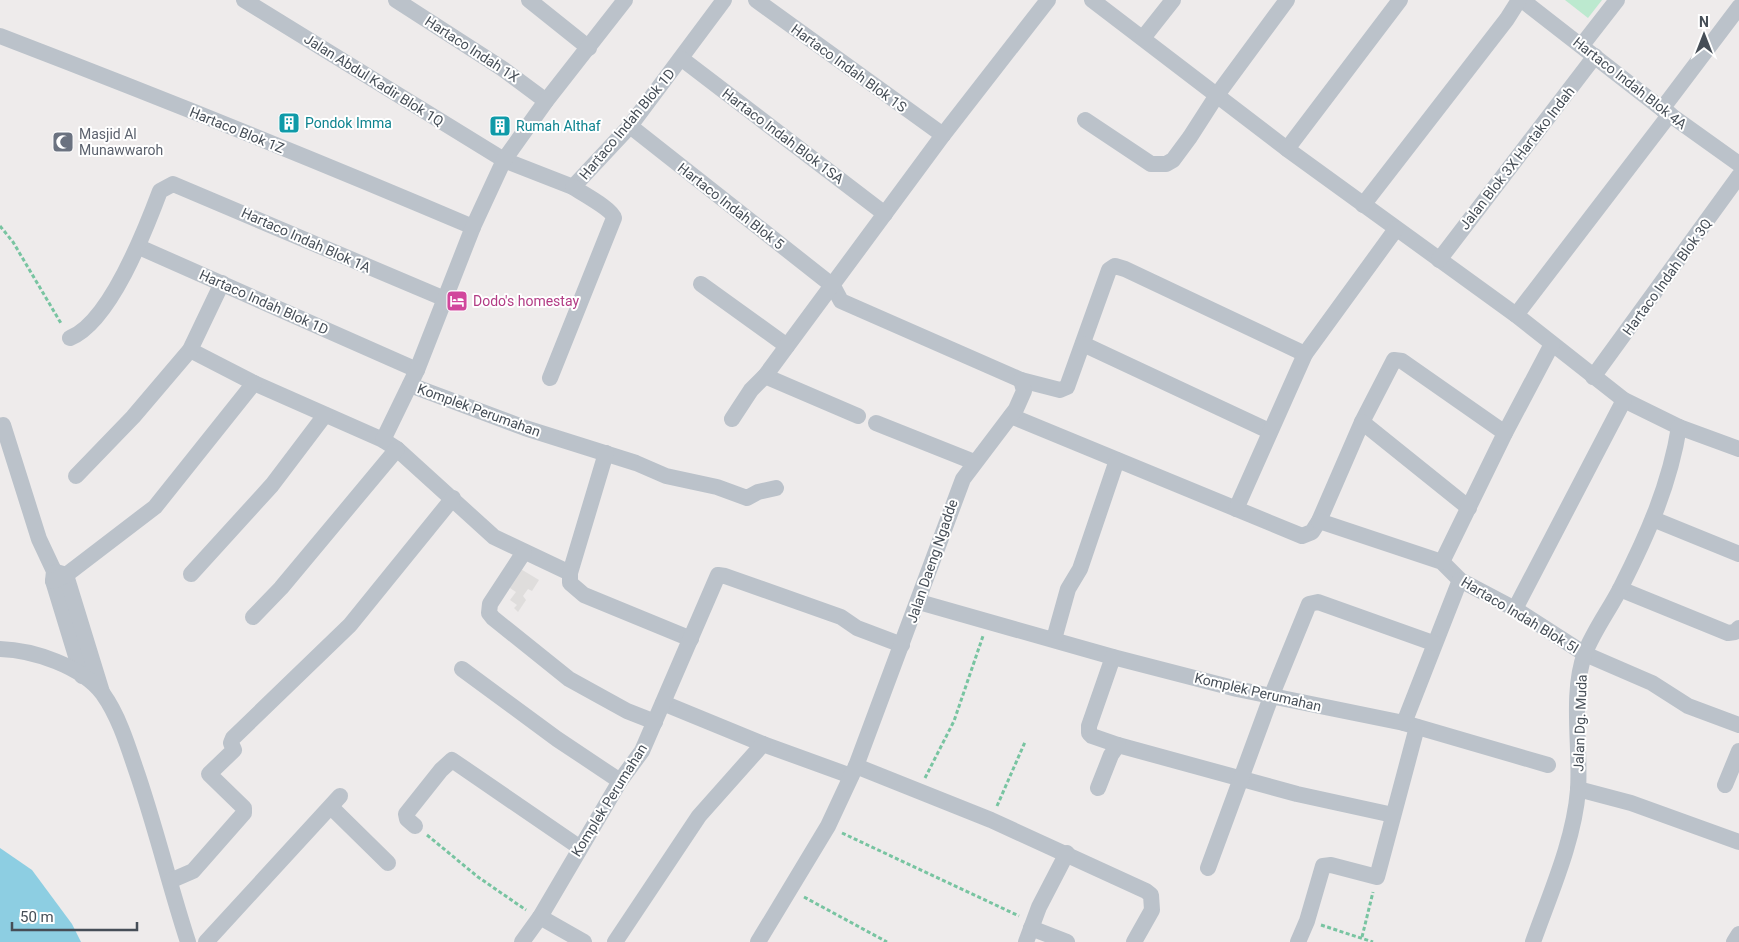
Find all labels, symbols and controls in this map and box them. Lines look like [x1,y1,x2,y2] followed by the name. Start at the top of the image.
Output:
[1679,10,1729,60] north arrow
[422,13,522,85] street label: Hartaco Indah 1X
[1699,14,1709,30] text: N
[788,21,910,115] street label: Hartaco Indah Blok 1S
[301,31,447,129] street label: Jalan Abdul Kadir Blok 1Q
[1570,34,1690,132] street label: Hartaco Indah Blok 4A
[576,65,678,183] street label: Hartaco Indah Blok 1D
[1456,84,1578,232] street label: Jalan Blok 3X Hartako Indah
[719,85,847,187] street label: Hartaco Indah Blok 1SA
[187,104,287,156] street label: Hartaco Blok 1Z
[277,111,301,135] building icon: Pondok Imma
[488,114,512,138] building icon: Rumah Althaf
[305,115,392,131] place label: Pondok Imma
[516,118,601,134] place label: Rumah Althaf
[79,126,163,158] place label: Masjid Al Munawwaroh
[51,130,75,154] mosque icon: Masjid Al Munawwaroh
[675,160,787,253] street label: Hartaco Indah Blok 5
[239,204,373,276] street label: Hartaco Indah Blok 1A
[1619,216,1715,338] street label: Hartaco Indah Blok 3Q
[197,266,331,338] street label: Hartaco Indah Blok 1D
[445,289,469,313] hotel icon: Dodo's homestay
[473,293,579,309] place label: Dodo's homestay
[415,380,543,440] street label: Komplek Perumahan
[903,497,961,625] street label: Jalan Daeng Ngadde
[1458,574,1582,656] street label: Hartaco Indah Blok 5I
[1193,670,1323,714] street label: Komplek Perumahan
[1570,674,1590,772] street label: Jalan Dg. Muda
[568,741,650,859] street label: Komplek Perumahan
[12,900,138,932] scale bar
[20,908,54,926] text: 50 m

